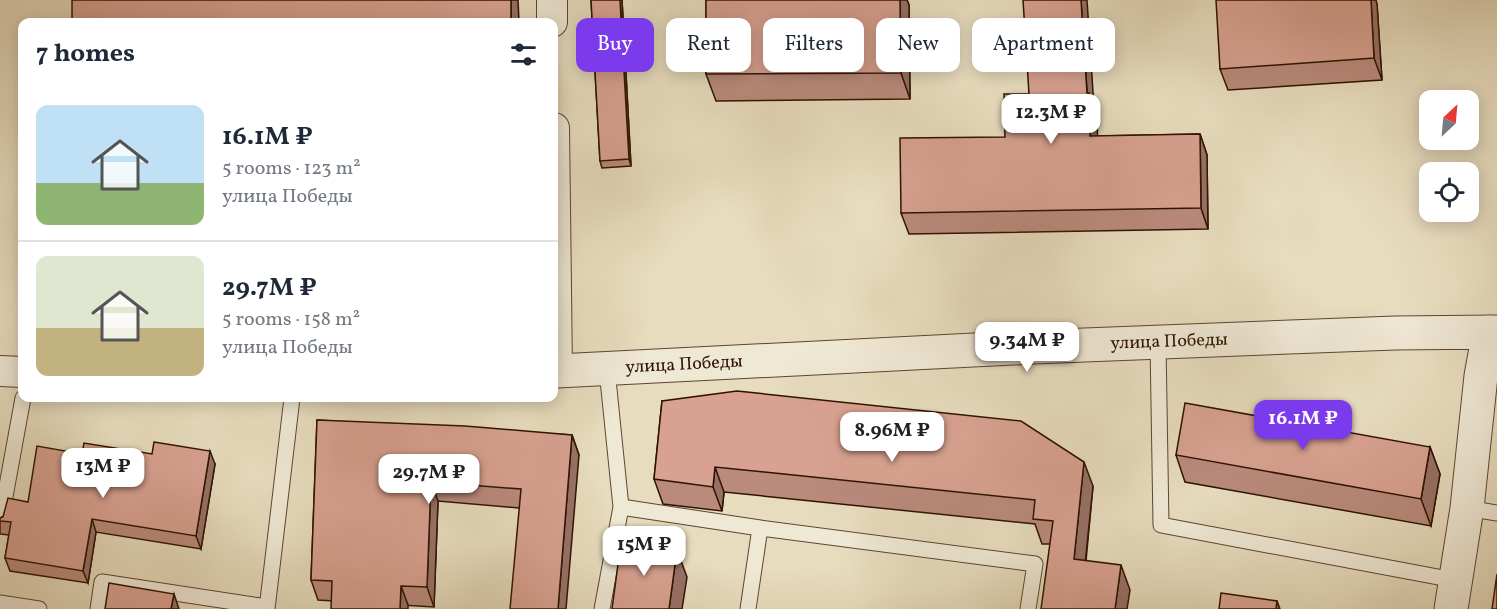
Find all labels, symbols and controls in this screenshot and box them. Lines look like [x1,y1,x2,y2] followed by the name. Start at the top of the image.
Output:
[576,18,654,72] chip: Buy
[666,18,751,72] chip: Rent
[763,18,864,72] chip: Filters
[876,18,960,72] chip: New
[972,18,1115,72] chip: Apartment
[36,36,135,72] text: 7 homes
[507,38,540,71] icon: filters
[1419,90,1479,150] north arrow
[1419,90,1479,222] map controls
[996,94,1106,145] pin: 12.3M ₽
[1016,99,1086,127] text: 12.3M ₽
[222,119,313,155] text: 16.1M ₽
[84,129,156,201] icon: home
[222,155,361,183] text: 5 rooms · 123 m²
[1419,162,1479,222] button: locate
[222,183,353,211] text: улица Победы
[222,270,317,306] text: 29.7M ₽
[84,280,156,352] icon: home
[222,306,360,334] text: 5 rooms · 158 m²
[972,322,1082,373] pin: 9.34M ₽
[989,327,1065,355] text: 9.34M ₽
[1110,327,1228,357] street label: улица Победы
[222,334,353,362] text: улица Победы
[625,349,744,381] street label: улица Победы
[1248,400,1358,451] pin: 16.1M ₽
[1268,405,1338,433] text: 16.1M ₽
[837,412,947,463] pin: 8.96M ₽
[854,417,930,445] text: 8.96M ₽
[61,448,145,499] pin: 13M ₽
[75,453,131,481] text: 13M ₽
[374,454,484,505] pin: 29.7M ₽
[392,459,466,487] text: 29.7M ₽
[602,526,686,577] pin: 15M ₽
[617,531,671,559] text: 15M ₽

